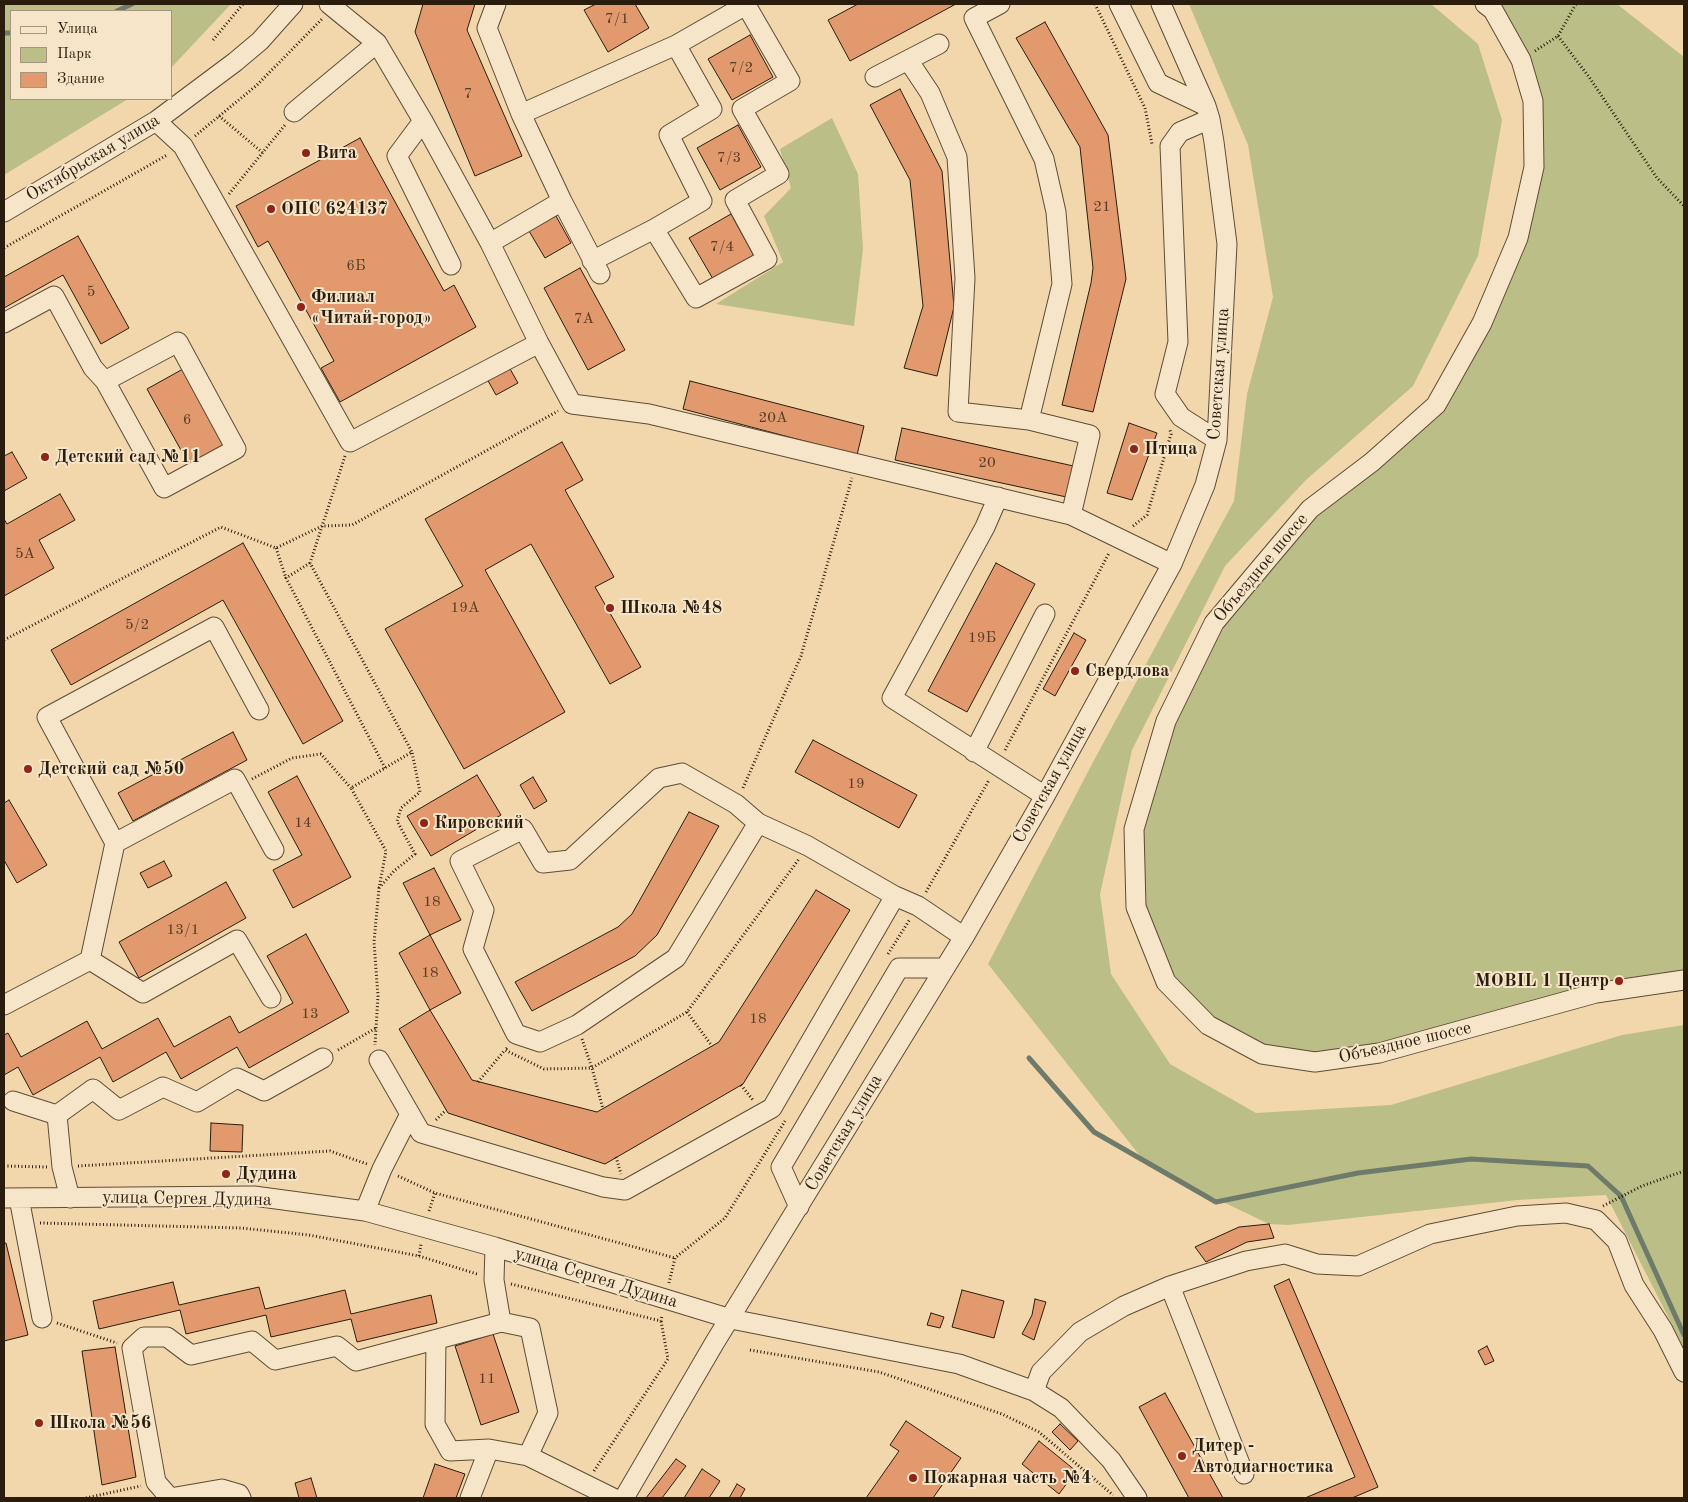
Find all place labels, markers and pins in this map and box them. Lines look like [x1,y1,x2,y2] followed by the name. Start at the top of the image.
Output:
[316,142,357,164] place label: Вита
[300,147,312,159] marker: Вита
[281,198,388,220] place label: ОПС 624137
[265,203,277,215] marker: ОПС 624137
[311,286,432,328] place label: Филиал «Читай-город»
[295,301,307,313] marker: Филиал «Читай-город»
[1144,438,1197,460] place label: Птица
[1128,443,1140,455] marker: Птица
[55,446,201,468] place label: Детский сад №11
[39,451,51,463] marker: Детский сад №11
[620,597,722,619] place label: Школа №48
[604,602,616,614] marker: Школа №48
[1085,660,1169,682] place label: Свердлова
[1069,665,1081,677] marker: Свердлова
[38,758,184,780] place label: Детский сад №50
[22,763,34,775] marker: Детский сад №50
[434,812,524,834] place label: Кировский
[418,817,430,829] marker: Кировский
[1475,970,1609,992] place label: MOBIL 1 Центр
[1613,975,1625,987] marker: MOBIL 1 Центр
[236,1163,297,1185] place label: Дудина
[220,1168,232,1180] marker: Дудина
[49,1412,151,1434] place label: Школа №56
[33,1417,45,1429] marker: Школа №56
[1192,1435,1334,1478] place label: Дитер - Автодиагностика
[1176,1450,1188,1462] marker: Дитер - Автодиагностика
[923,1467,1092,1489] place label: Пожарная часть №4
[907,1472,919,1484] marker: Пожарная часть №4

